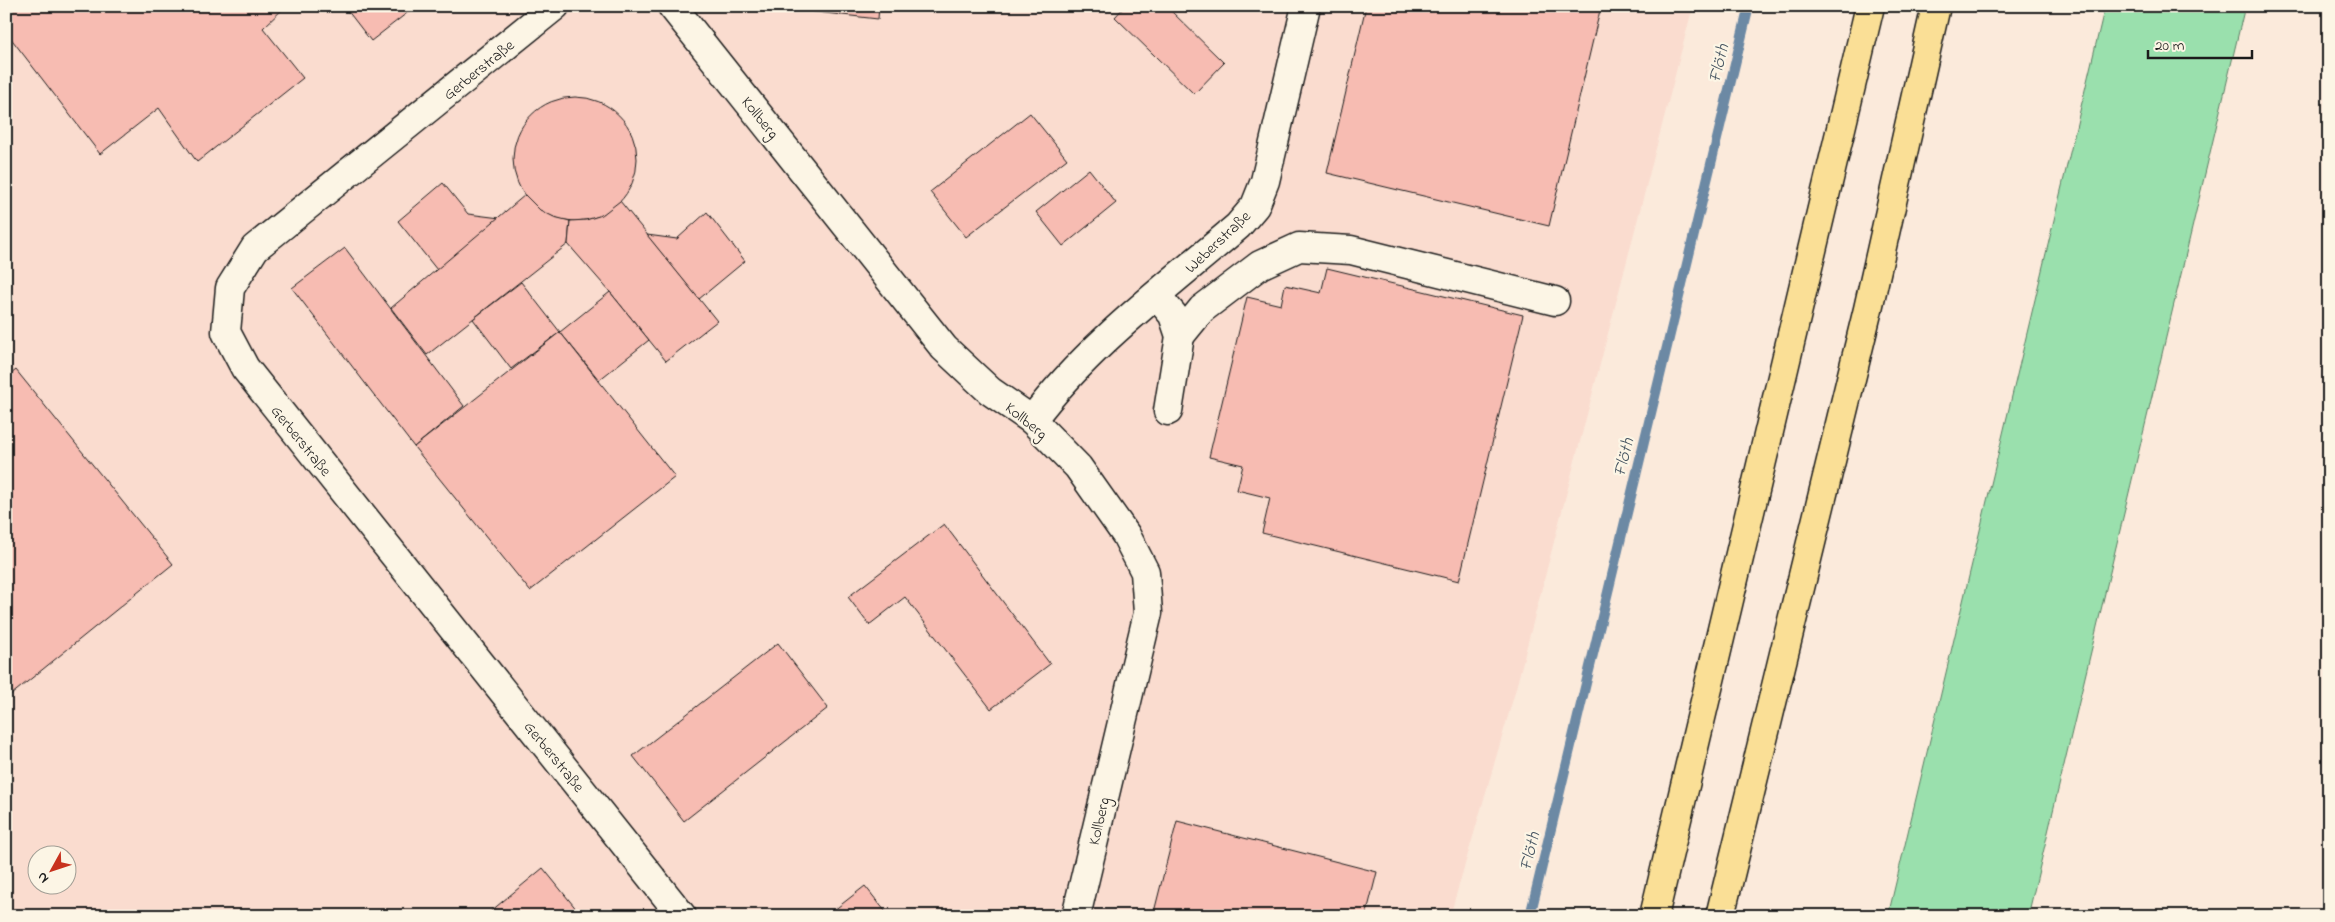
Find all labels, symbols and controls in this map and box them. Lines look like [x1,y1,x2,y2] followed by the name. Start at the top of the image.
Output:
[2148,28,2251,60] scale bar
[439,34,521,107] street label: Gerberstraße
[2155,35,2185,57] text: 20 m
[1703,41,1737,85] water label: Flöth
[735,92,784,145] street label: Kollberg
[1180,205,1257,279] street label: Weberstraße
[999,397,1052,446] street label: Kollberg
[264,401,337,483] street label: Gerberstraße
[1608,435,1642,479] water label: Flöth
[517,717,590,799] street label: Gerberstraße
[1083,795,1117,848] street label: Kollberg
[1514,829,1548,873] water label: Flöth
[28,844,78,894] north arrow
[32,867,54,888] text: N

